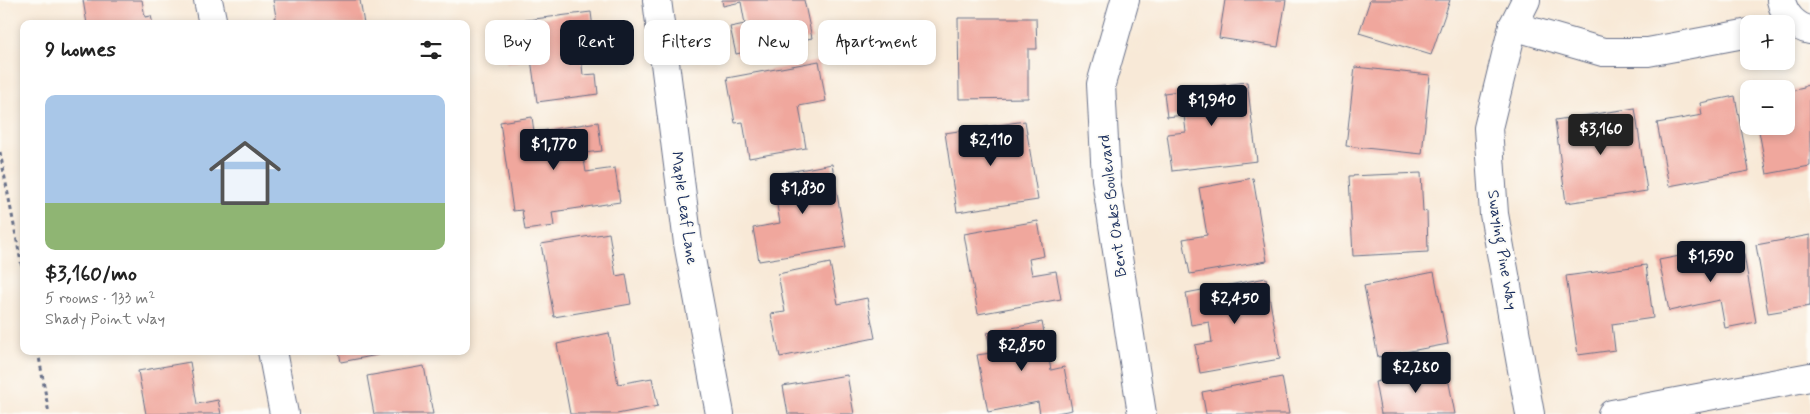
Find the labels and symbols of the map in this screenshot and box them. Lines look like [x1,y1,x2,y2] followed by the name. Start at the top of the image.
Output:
[1171,84,1253,127] pin: $1,940
[1560,114,1642,156] pin: $3,160
[950,124,1032,167] pin: $2,110
[513,128,595,171] pin: $1,770
[1094,134,1132,278] street label: Bent Oaks Boulevard
[666,150,702,266] street label: Maple Leaf Lane
[762,172,844,215] pin: $1,830
[1481,189,1522,312] street label: Swaying Pine Way
[1670,240,1752,283] pin: $1,590
[1194,282,1276,325] pin: $2,450
[981,330,1063,372] pin: $2,850
[1375,352,1457,394] pin: $2,280

